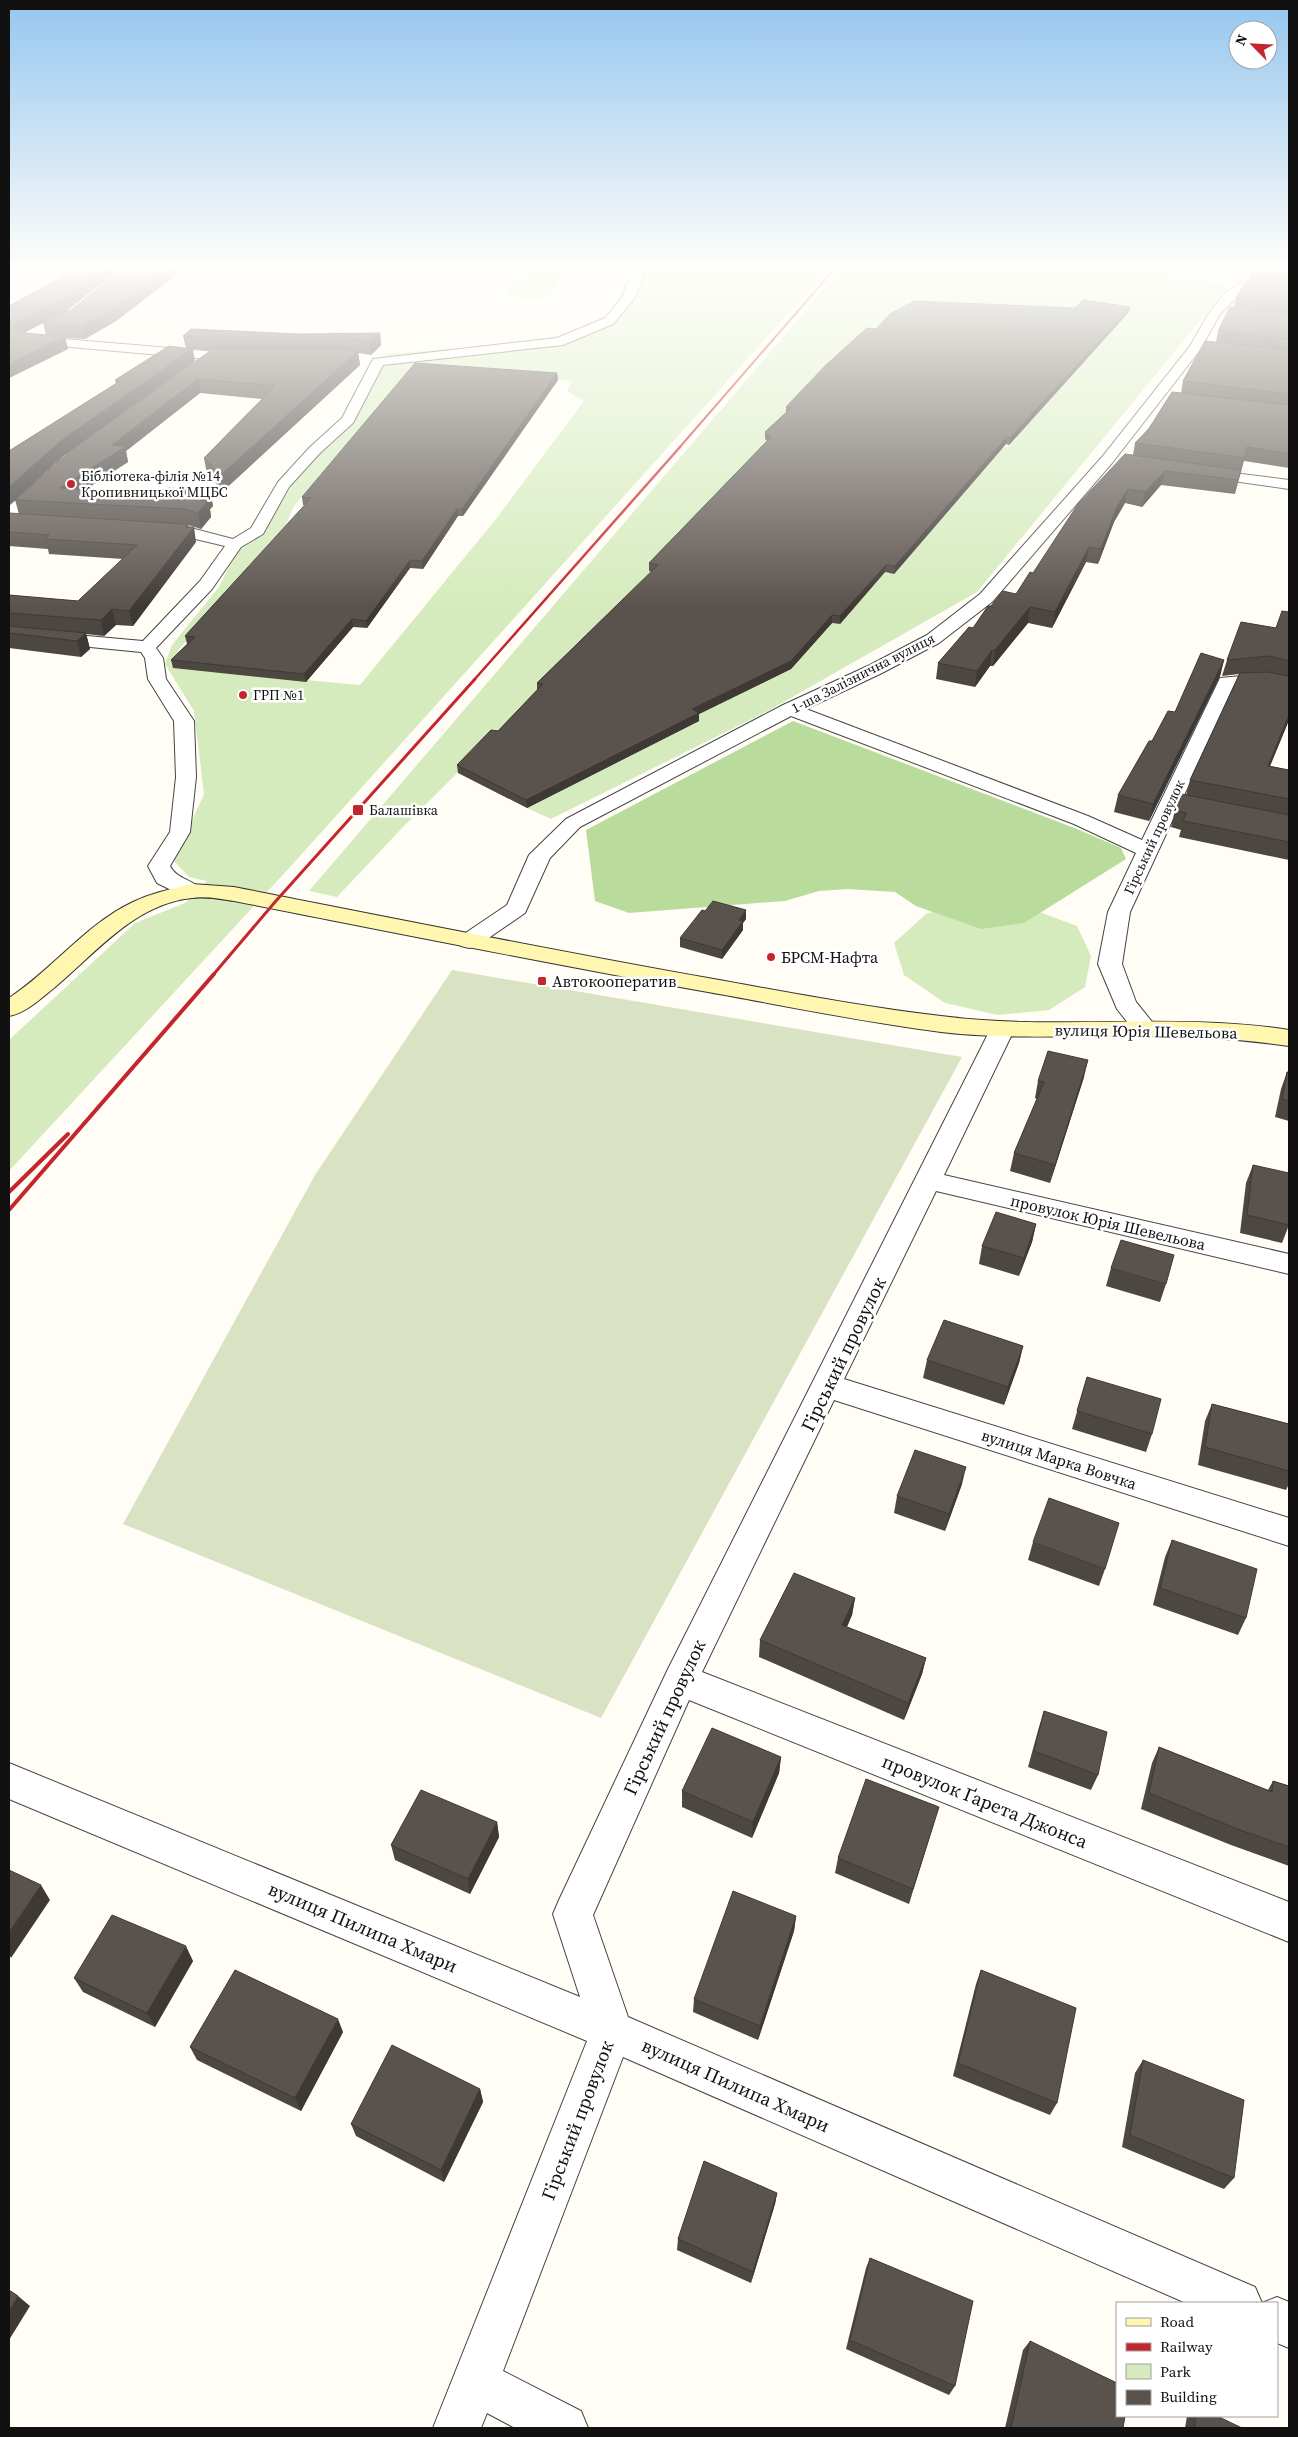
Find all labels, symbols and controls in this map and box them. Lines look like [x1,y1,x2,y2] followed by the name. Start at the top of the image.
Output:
[1228,20,1278,70] north arrow
[1230,31,1252,48] text: N
[81,466,228,502] place label: Бібліотека-філія №14 Кропивницької МЦБС
[65,478,77,490] marker: Бібліотека-філія №14 Кропивницької МЦБС
[788,628,938,718] street label: 1-ша Залізнична вулиця
[253,685,304,705] place label: ГРП №1
[237,689,249,701] marker: ГРП №1
[1119,776,1189,898] street label: Гірський провулок
[369,800,439,820] place label: Балашівка
[351,803,365,817] marker: Балашівка
[781,946,879,968] place label: БРСМ-Нафта
[765,951,777,963] marker: БРСМ-Нафта
[552,970,676,992] place label: Автокооператив
[536,975,548,987] marker: Автокооператив
[1054,1018,1238,1044] street label: вулиця Юрія Шевельова
[1008,1189,1208,1255] street label: провулок Юрія Шевельова
[794,1272,892,1436] street label: Гірський провулок
[979,1424,1140,1495] street label: вулиця Марка Вовчка
[617,1634,712,1799] street label: Гірський провулок
[878,1748,1092,1854] street label: провулок Ґарета Джонса
[264,1875,462,1979] street label: вулиця Пилипа Хмари
[638,2032,834,2138] street label: вулиця Пилипа Хмари
[535,2036,620,2204] street label: Гірський провулок
[1116,2302,1278,2417] legend
[1160,2311,1194,2332] text: Road
[1160,2336,1213,2357] text: Railway
[1160,2361,1192,2382] text: Park
[1160,2386,1217,2407] text: Building

